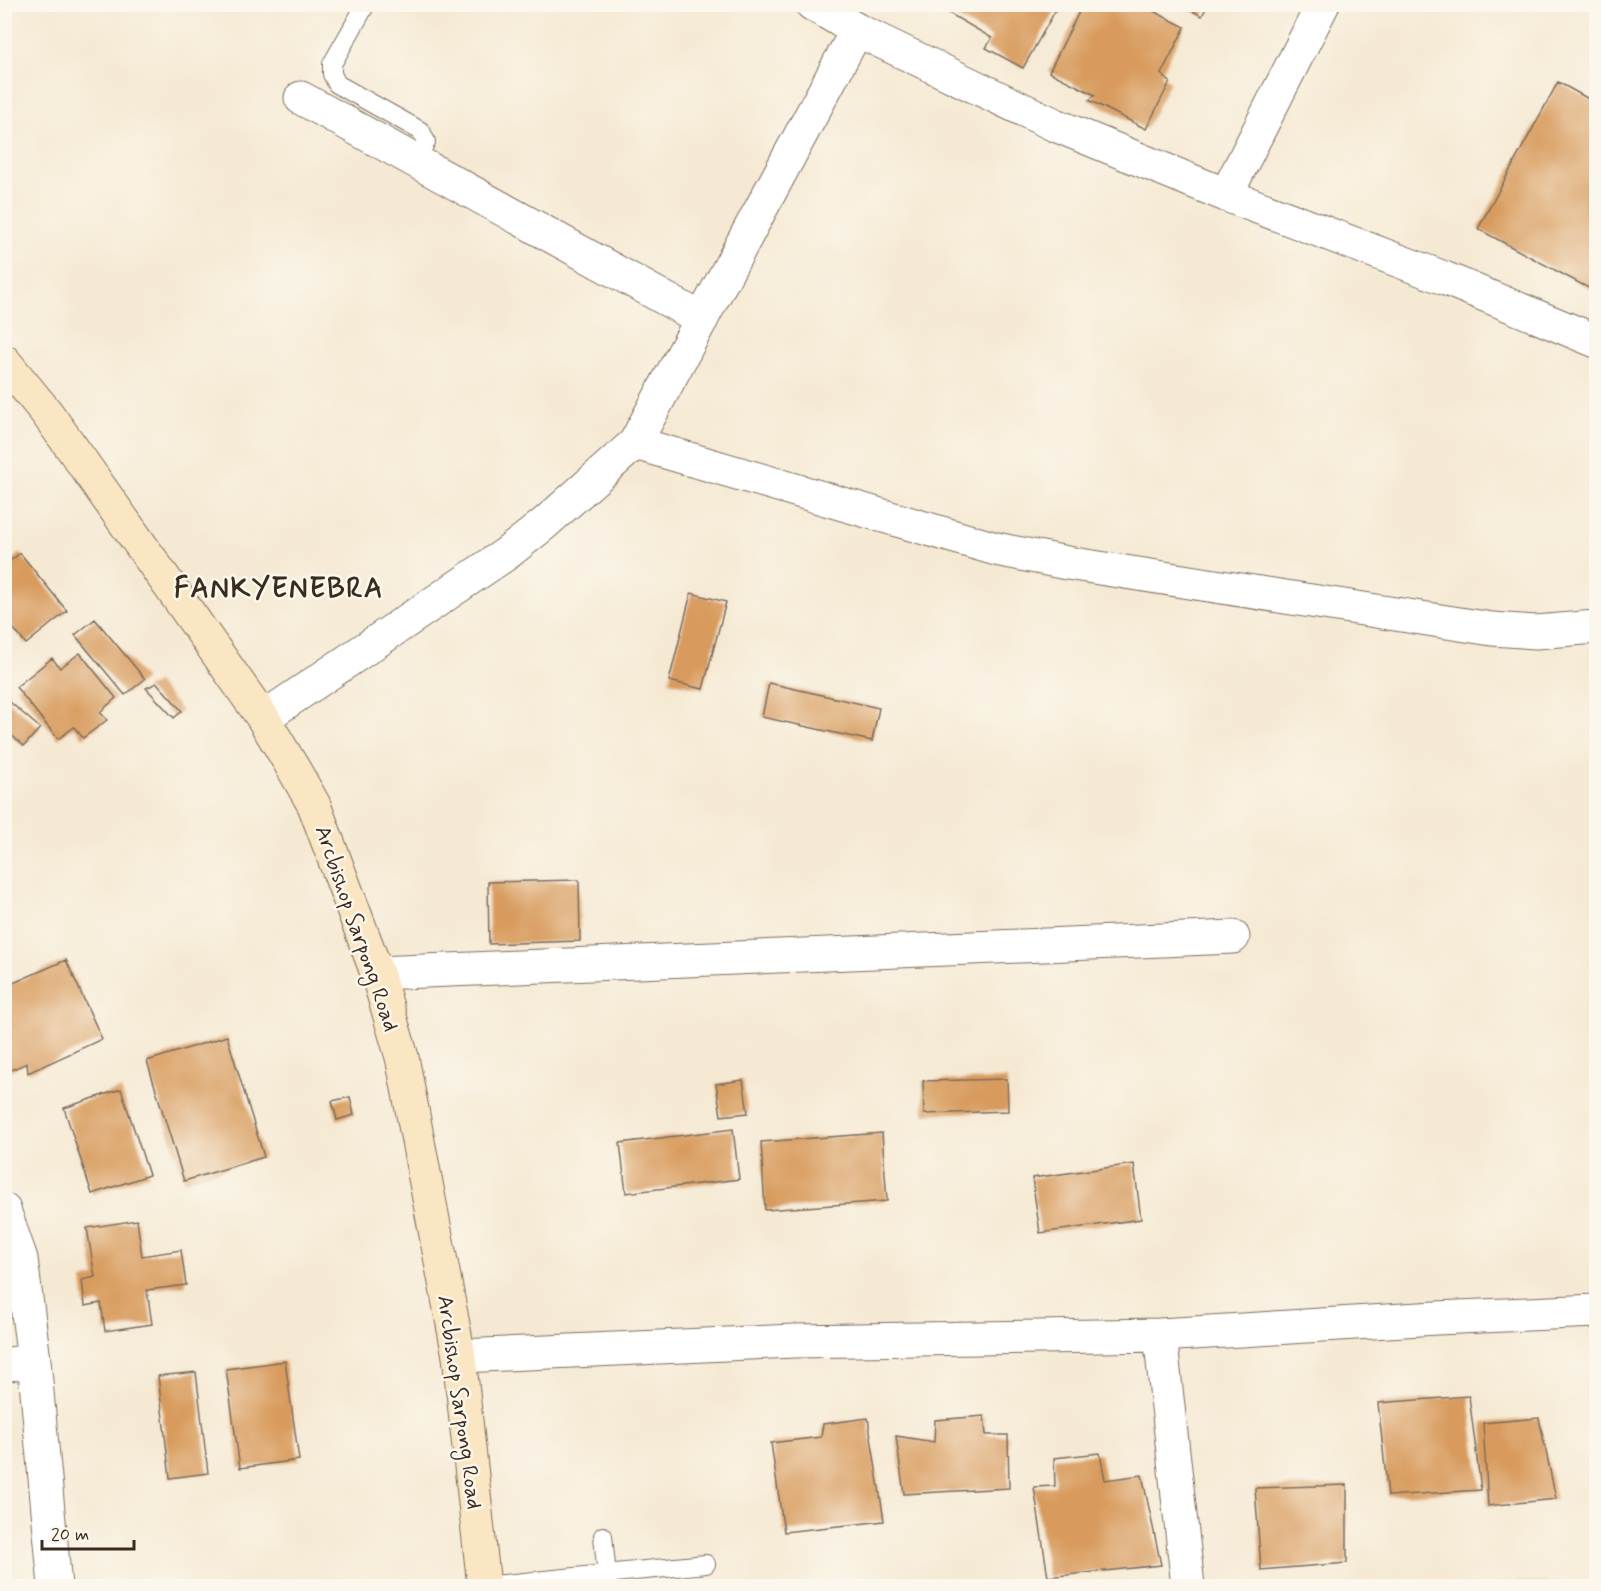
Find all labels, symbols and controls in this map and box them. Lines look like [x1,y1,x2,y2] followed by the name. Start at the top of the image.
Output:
[174,571,384,608] district label: FANKYENEBRA
[305,822,405,1036] street label: Arcbishop Sarpong Road
[427,1293,488,1512] street label: Arcbishop Sarpong Road
[42,1513,134,1551] scale bar
[51,1523,89,1547] text: 20 m

